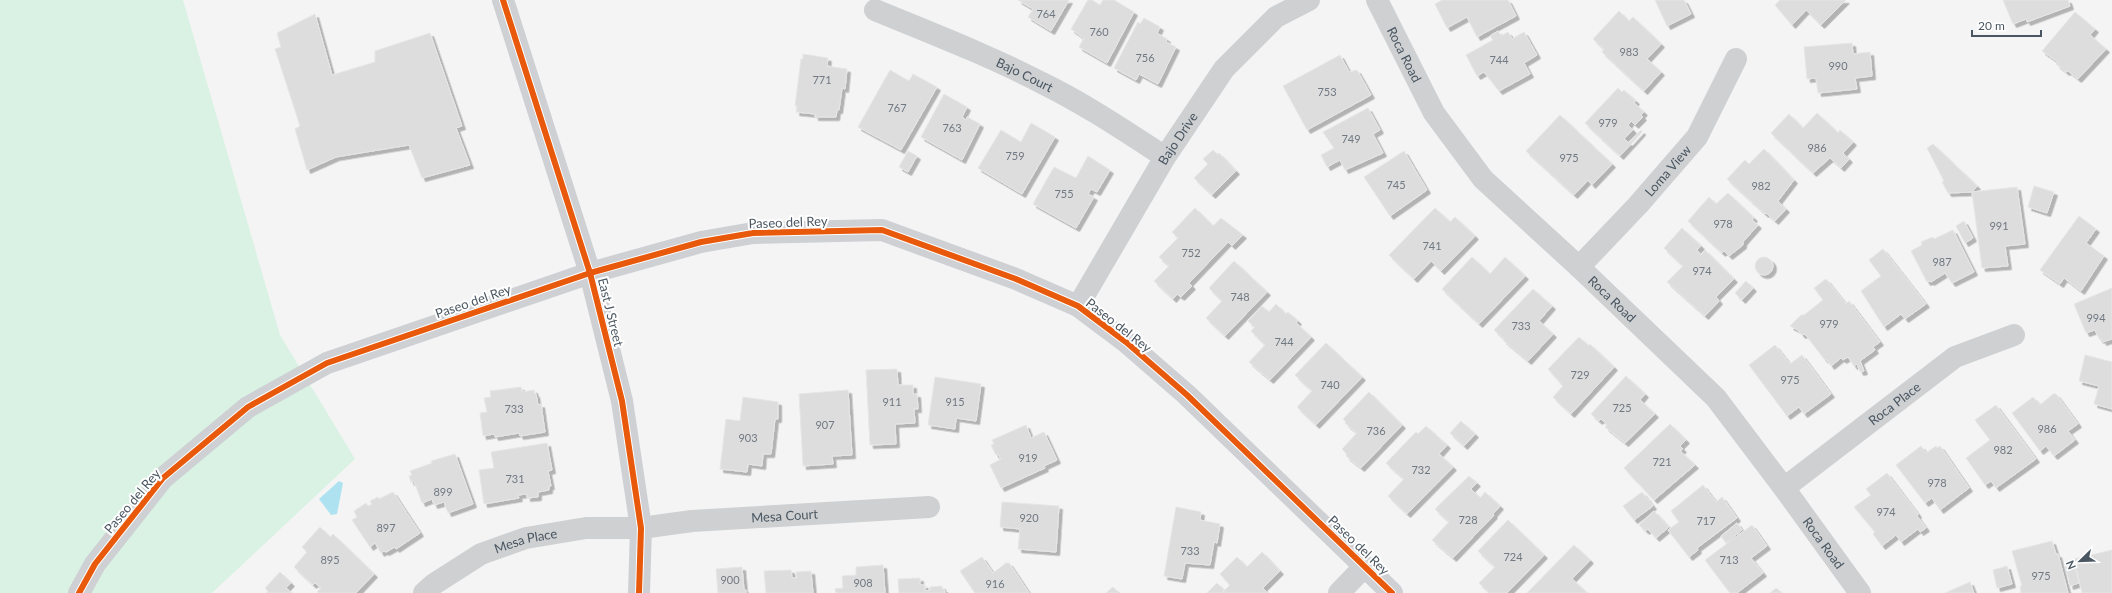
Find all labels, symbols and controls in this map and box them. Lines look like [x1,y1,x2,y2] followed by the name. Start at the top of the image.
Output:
[1036,7,1056,20] house number: 764
[1972,12,2041,38] scale bar
[1978,18,2005,33] text: 20 m
[1384,24,1425,85] street label: Roca Road
[1089,25,1109,38] house number: 760
[1619,45,1639,58] house number: 983
[1135,51,1155,64] house number: 756
[1489,53,1509,66] house number: 744
[994,54,1056,95] street label: Bajo Court
[1828,59,1848,72] house number: 990
[812,73,832,86] house number: 771
[1317,85,1337,98] house number: 753
[887,101,907,114] house number: 767
[1154,109,1201,167] street label: Bajo Drive
[1598,116,1618,129] house number: 979
[942,121,962,134] house number: 763
[1341,132,1361,145] house number: 749
[1807,141,1827,154] house number: 986
[1641,142,1694,200] street label: Loma View
[1005,149,1025,162] house number: 759
[1559,151,1579,164] house number: 975
[1386,178,1406,191] house number: 745
[1751,179,1771,192] house number: 982
[1054,187,1074,200] house number: 755
[748,213,828,231] street label: Paseo del Rey
[1713,217,1733,230] house number: 978
[1989,219,2009,232] house number: 991
[1422,239,1442,252] house number: 741
[1181,246,1201,259] house number: 752
[1932,255,1952,268] house number: 987
[1692,264,1712,277] house number: 974
[1585,272,1639,325] street label: Roca Road
[595,276,627,348] street label: East J Street
[433,280,513,321] street label: Paseo del Rey
[1230,290,1250,303] house number: 748
[1083,294,1155,356] street label: Paseo del Rey
[2086,311,2106,324] house number: 994
[1819,317,1839,330] house number: 979
[1511,319,1531,332] house number: 733
[1274,335,1294,348] house number: 744
[1570,368,1590,381] house number: 729
[1780,373,1800,386] house number: 975
[1320,378,1340,391] house number: 740
[1865,378,1924,428] street label: Roca Place
[882,395,902,408] house number: 911
[945,395,965,408] house number: 915
[1612,401,1632,414] house number: 725
[504,402,524,415] house number: 733
[815,418,835,431] house number: 907
[2037,422,2057,435] house number: 986
[1366,424,1386,437] house number: 736
[738,431,758,444] house number: 903
[1993,443,2013,456] house number: 982
[1018,451,1038,464] house number: 919
[1652,455,1672,468] house number: 721
[1411,463,1431,476] house number: 732
[101,465,164,536] street label: Paseo del Rey
[505,472,525,485] house number: 731
[1927,476,1947,489] house number: 978
[433,485,453,498] house number: 899
[1876,505,1896,518] house number: 974
[751,506,819,525] street label: Mesa Court
[1019,511,1039,524] house number: 920
[1325,512,1393,578] street label: Paseo del Rey
[1458,513,1478,526] house number: 728
[1696,514,1716,527] house number: 717
[1800,514,1848,572] street label: Roca Road
[376,521,396,534] house number: 897
[492,525,558,557] street label: Mesa Place
[2060,541,2100,581] north arrow
[1180,544,1200,557] house number: 733
[1503,550,1523,563] house number: 724
[320,553,340,566] house number: 895
[1719,553,1739,566] house number: 713
[2063,559,2078,572] text: N
[2031,569,2051,582] house number: 975
[720,573,740,586] house number: 900
[853,576,873,589] house number: 908
[985,577,1005,590] house number: 916

